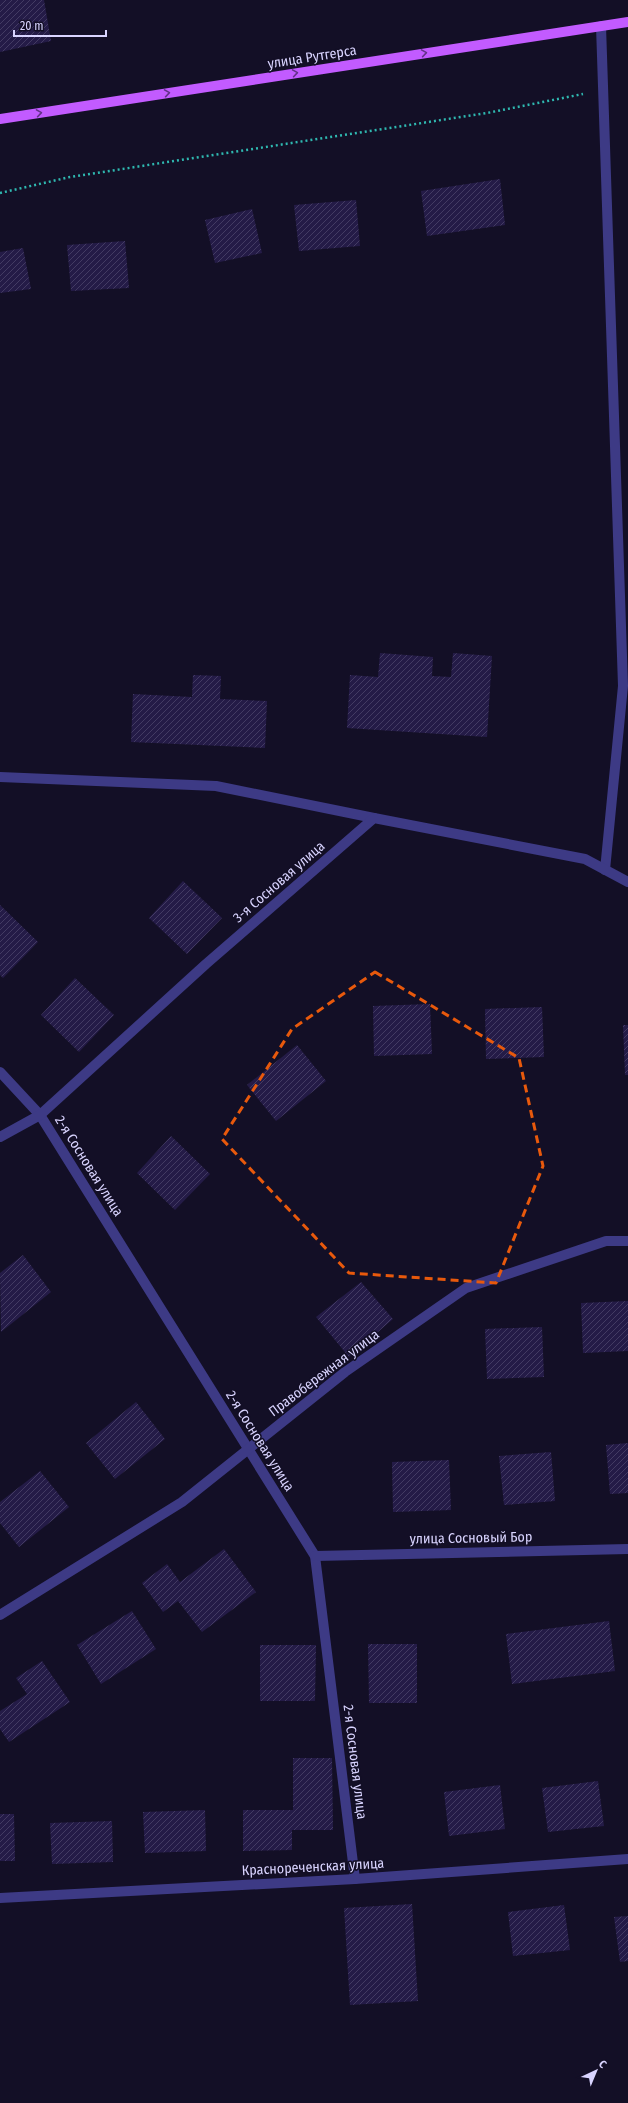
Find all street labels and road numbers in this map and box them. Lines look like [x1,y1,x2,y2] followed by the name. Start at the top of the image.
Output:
[266,42,358,72] street label: улица Рутгерса
[230,838,328,926] street label: 3-я Сосновая улица
[51,1113,127,1220] street label: 2-я Сосновая улица
[265,1326,383,1420] street label: Правобережная улица
[222,1388,298,1495] street label: 2-я Сосновая улица
[410,1528,532,1548] street label: улица Сосновый Бор
[340,1704,370,1820] street label: 2-я Сосновая улица
[241,1855,385,1879] street label: Краснореченская улица

